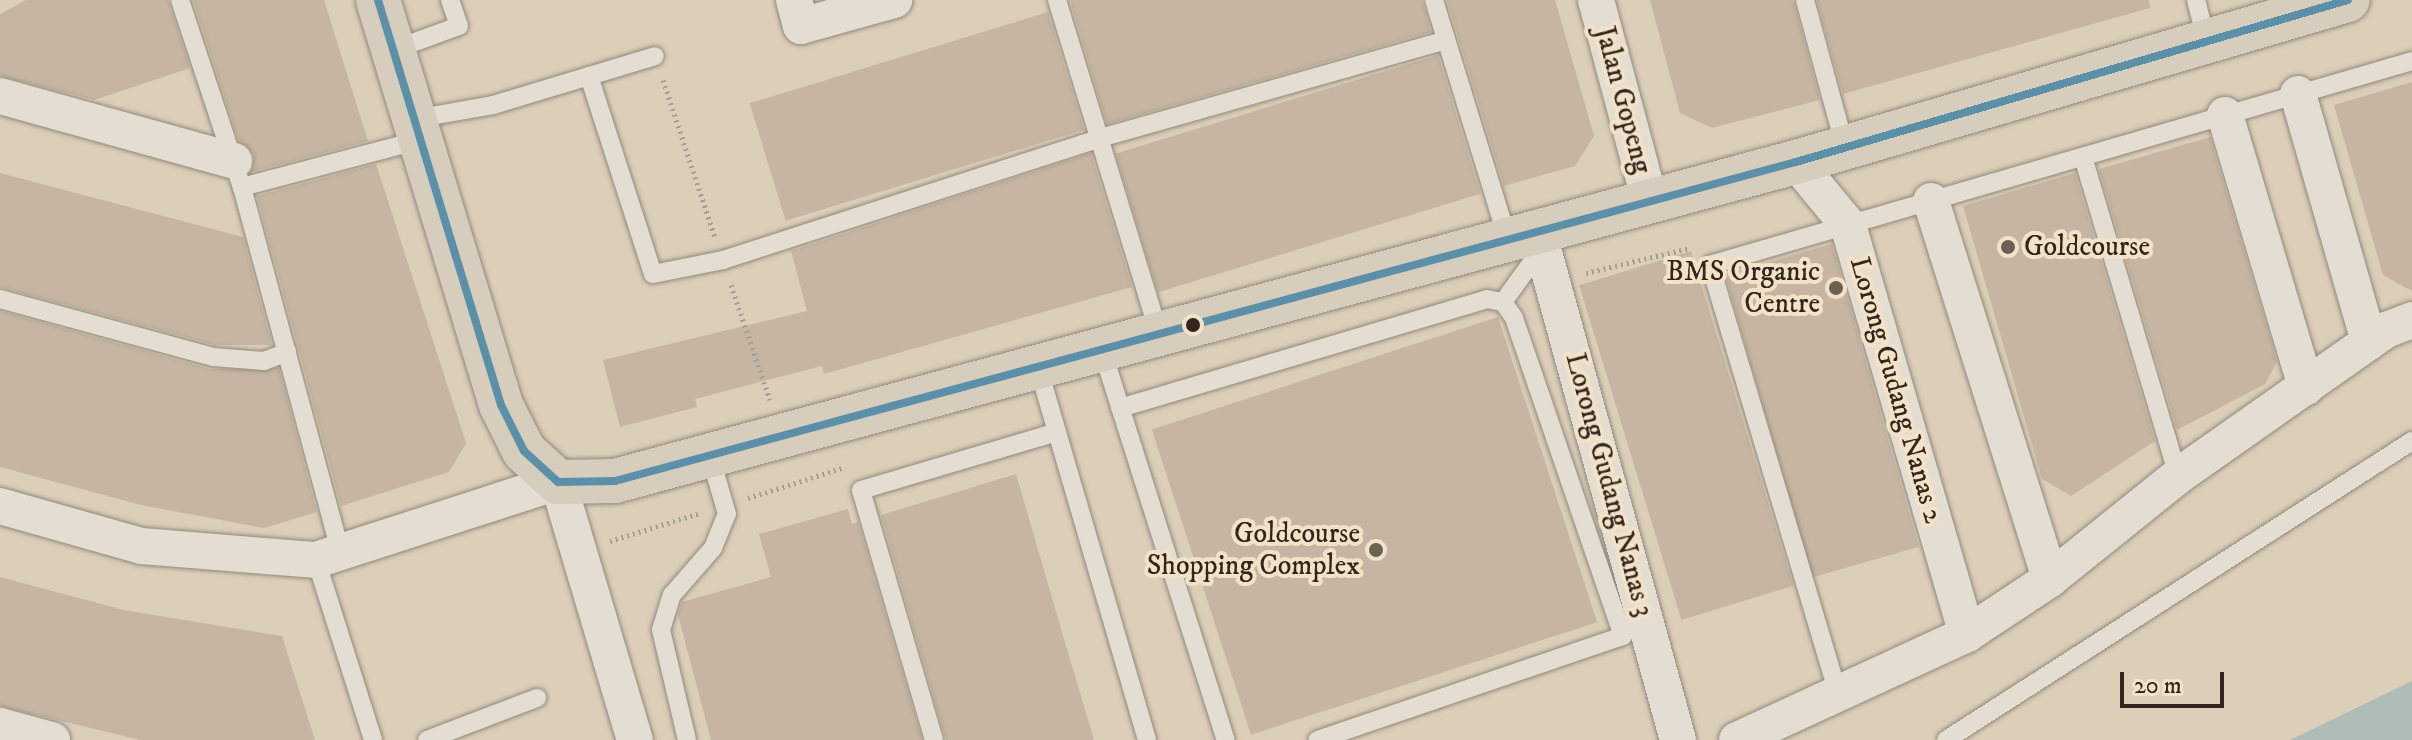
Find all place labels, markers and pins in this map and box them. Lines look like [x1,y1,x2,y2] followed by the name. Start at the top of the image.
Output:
[2024,230,2150,264] place label: Goldcourse
[1999,238,2017,256] marker: Goldcourse
[1666,255,1820,321] place label: BMS Organic Centre
[1827,279,1845,297] marker: BMS Organic Centre
[1185,317,1201,333] unlabelled marker
[1147,517,1360,583] place label: Goldcourse Shopping Complex
[1367,541,1385,559] marker: Goldcourse Shopping Complex

